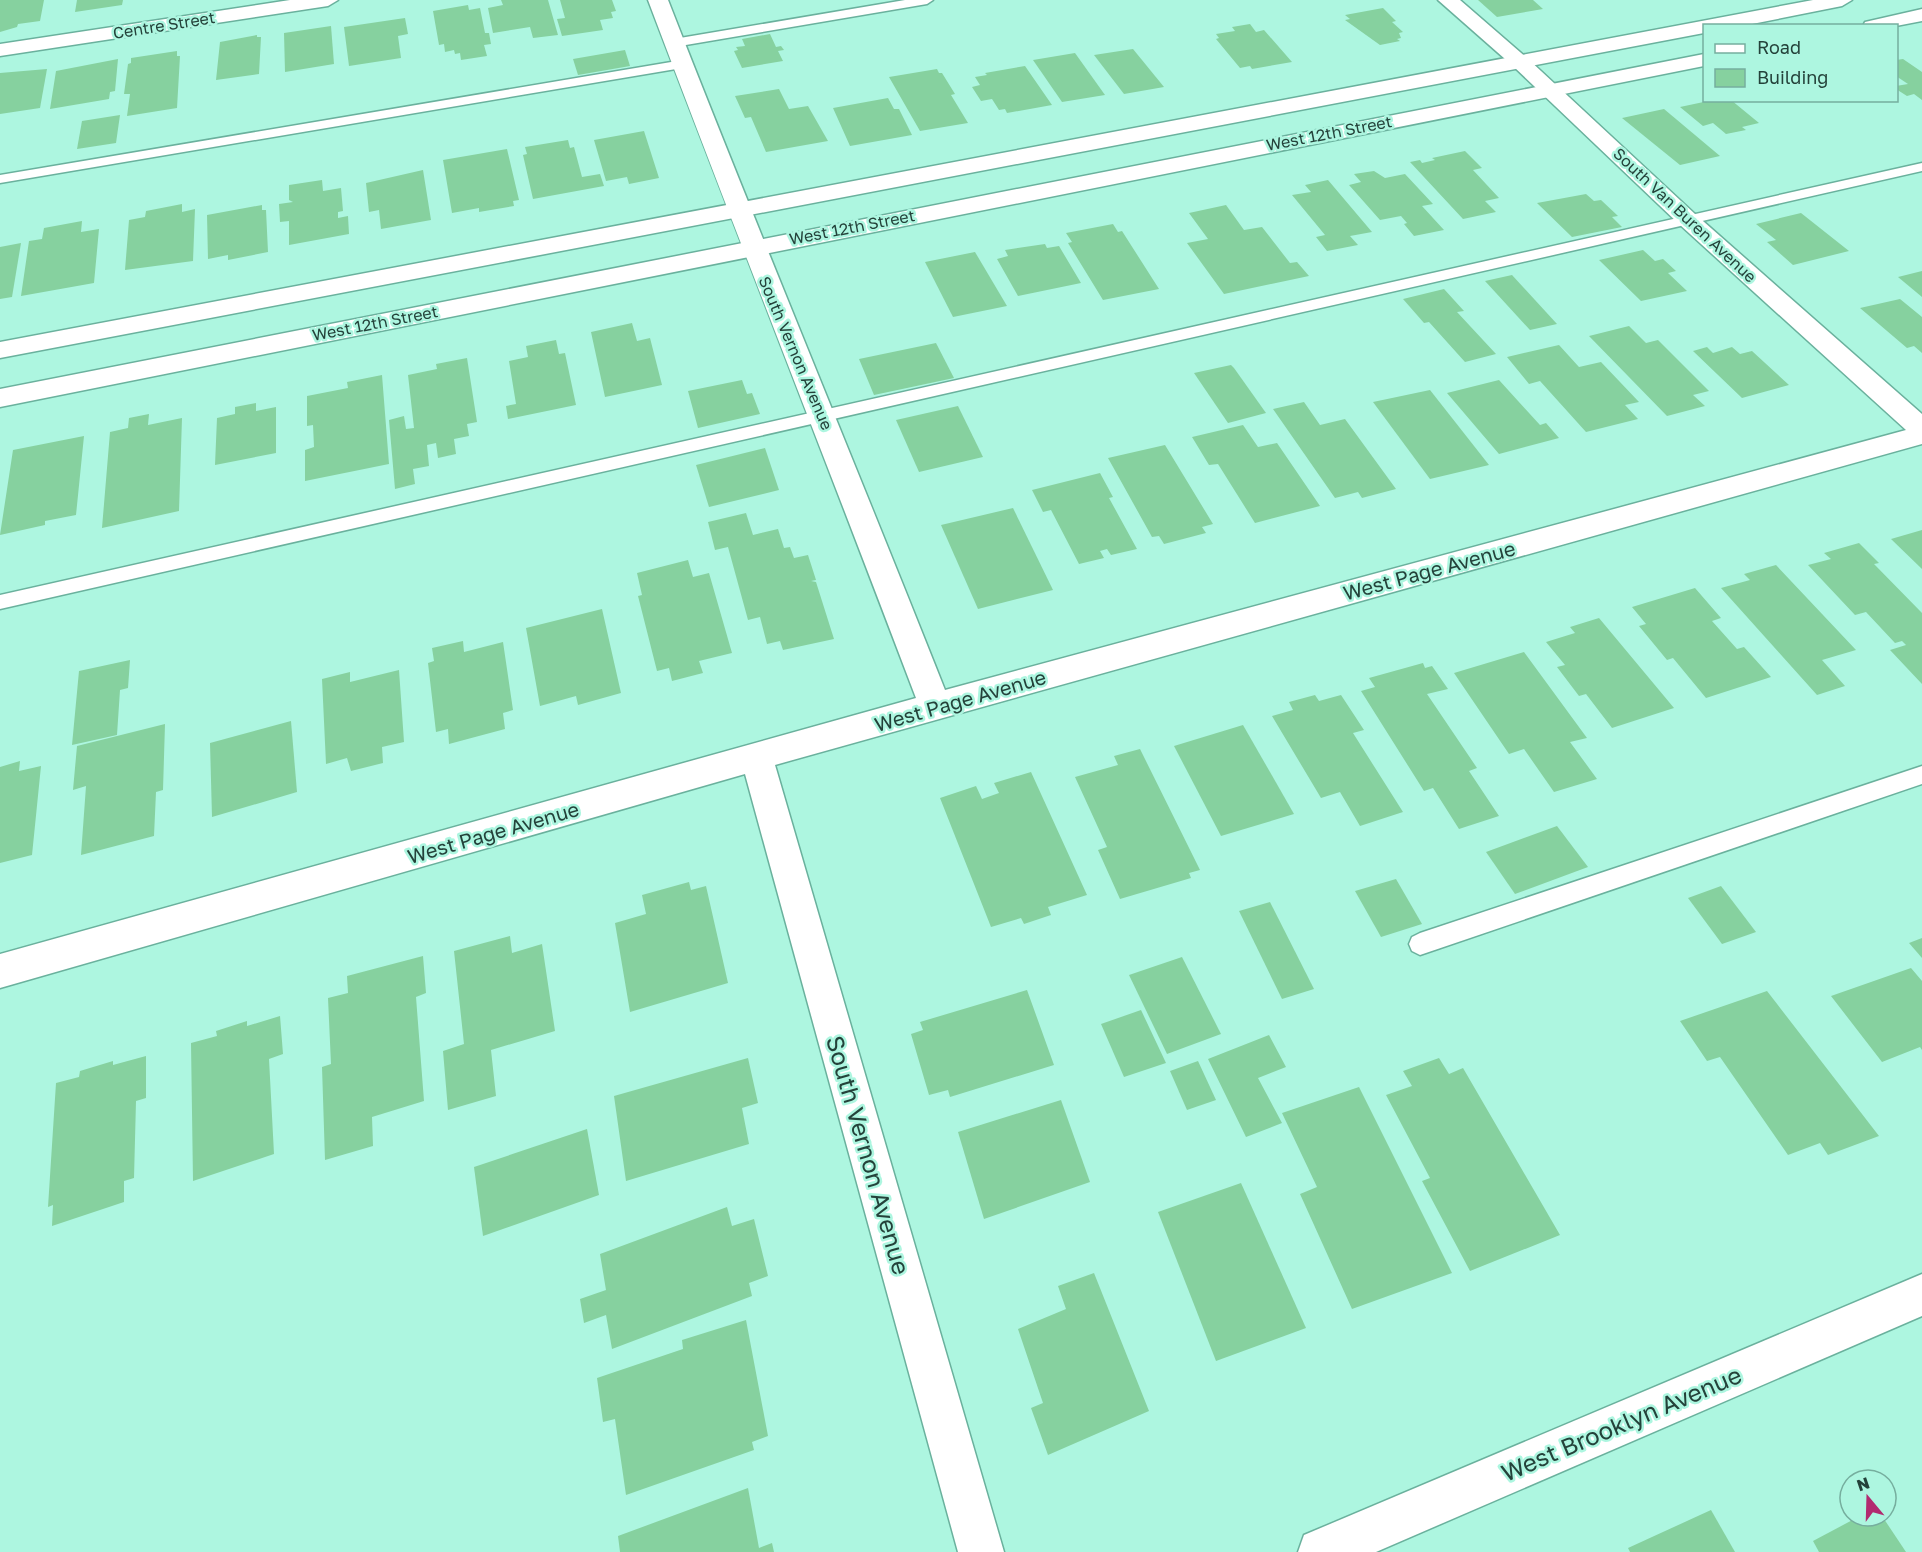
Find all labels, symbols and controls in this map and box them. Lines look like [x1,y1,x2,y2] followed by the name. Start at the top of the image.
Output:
[112,7,216,43] street label: Centre Street
[1703,24,1898,102] legend
[1757,36,1801,58] text: Road
[1757,66,1828,88] text: Building
[1264,111,1394,155] street label: West 12th Street
[1609,143,1761,287] street label: South Van Buren Avenue
[787,205,917,249] street label: West 12th Street
[755,273,837,433] street label: South Vernon Avenue
[310,301,440,345] street label: West 12th Street
[1340,535,1518,605] street label: West Page Avenue
[871,664,1049,736] street label: West Page Avenue
[404,796,582,868] street label: West Page Avenue
[821,1032,917,1278] street label: South Vernon Avenue
[1497,1359,1745,1487] street label: West Brooklyn Avenue
[1838,1468,1898,1528] north arrow
[1854,1472,1872,1495] text: N

